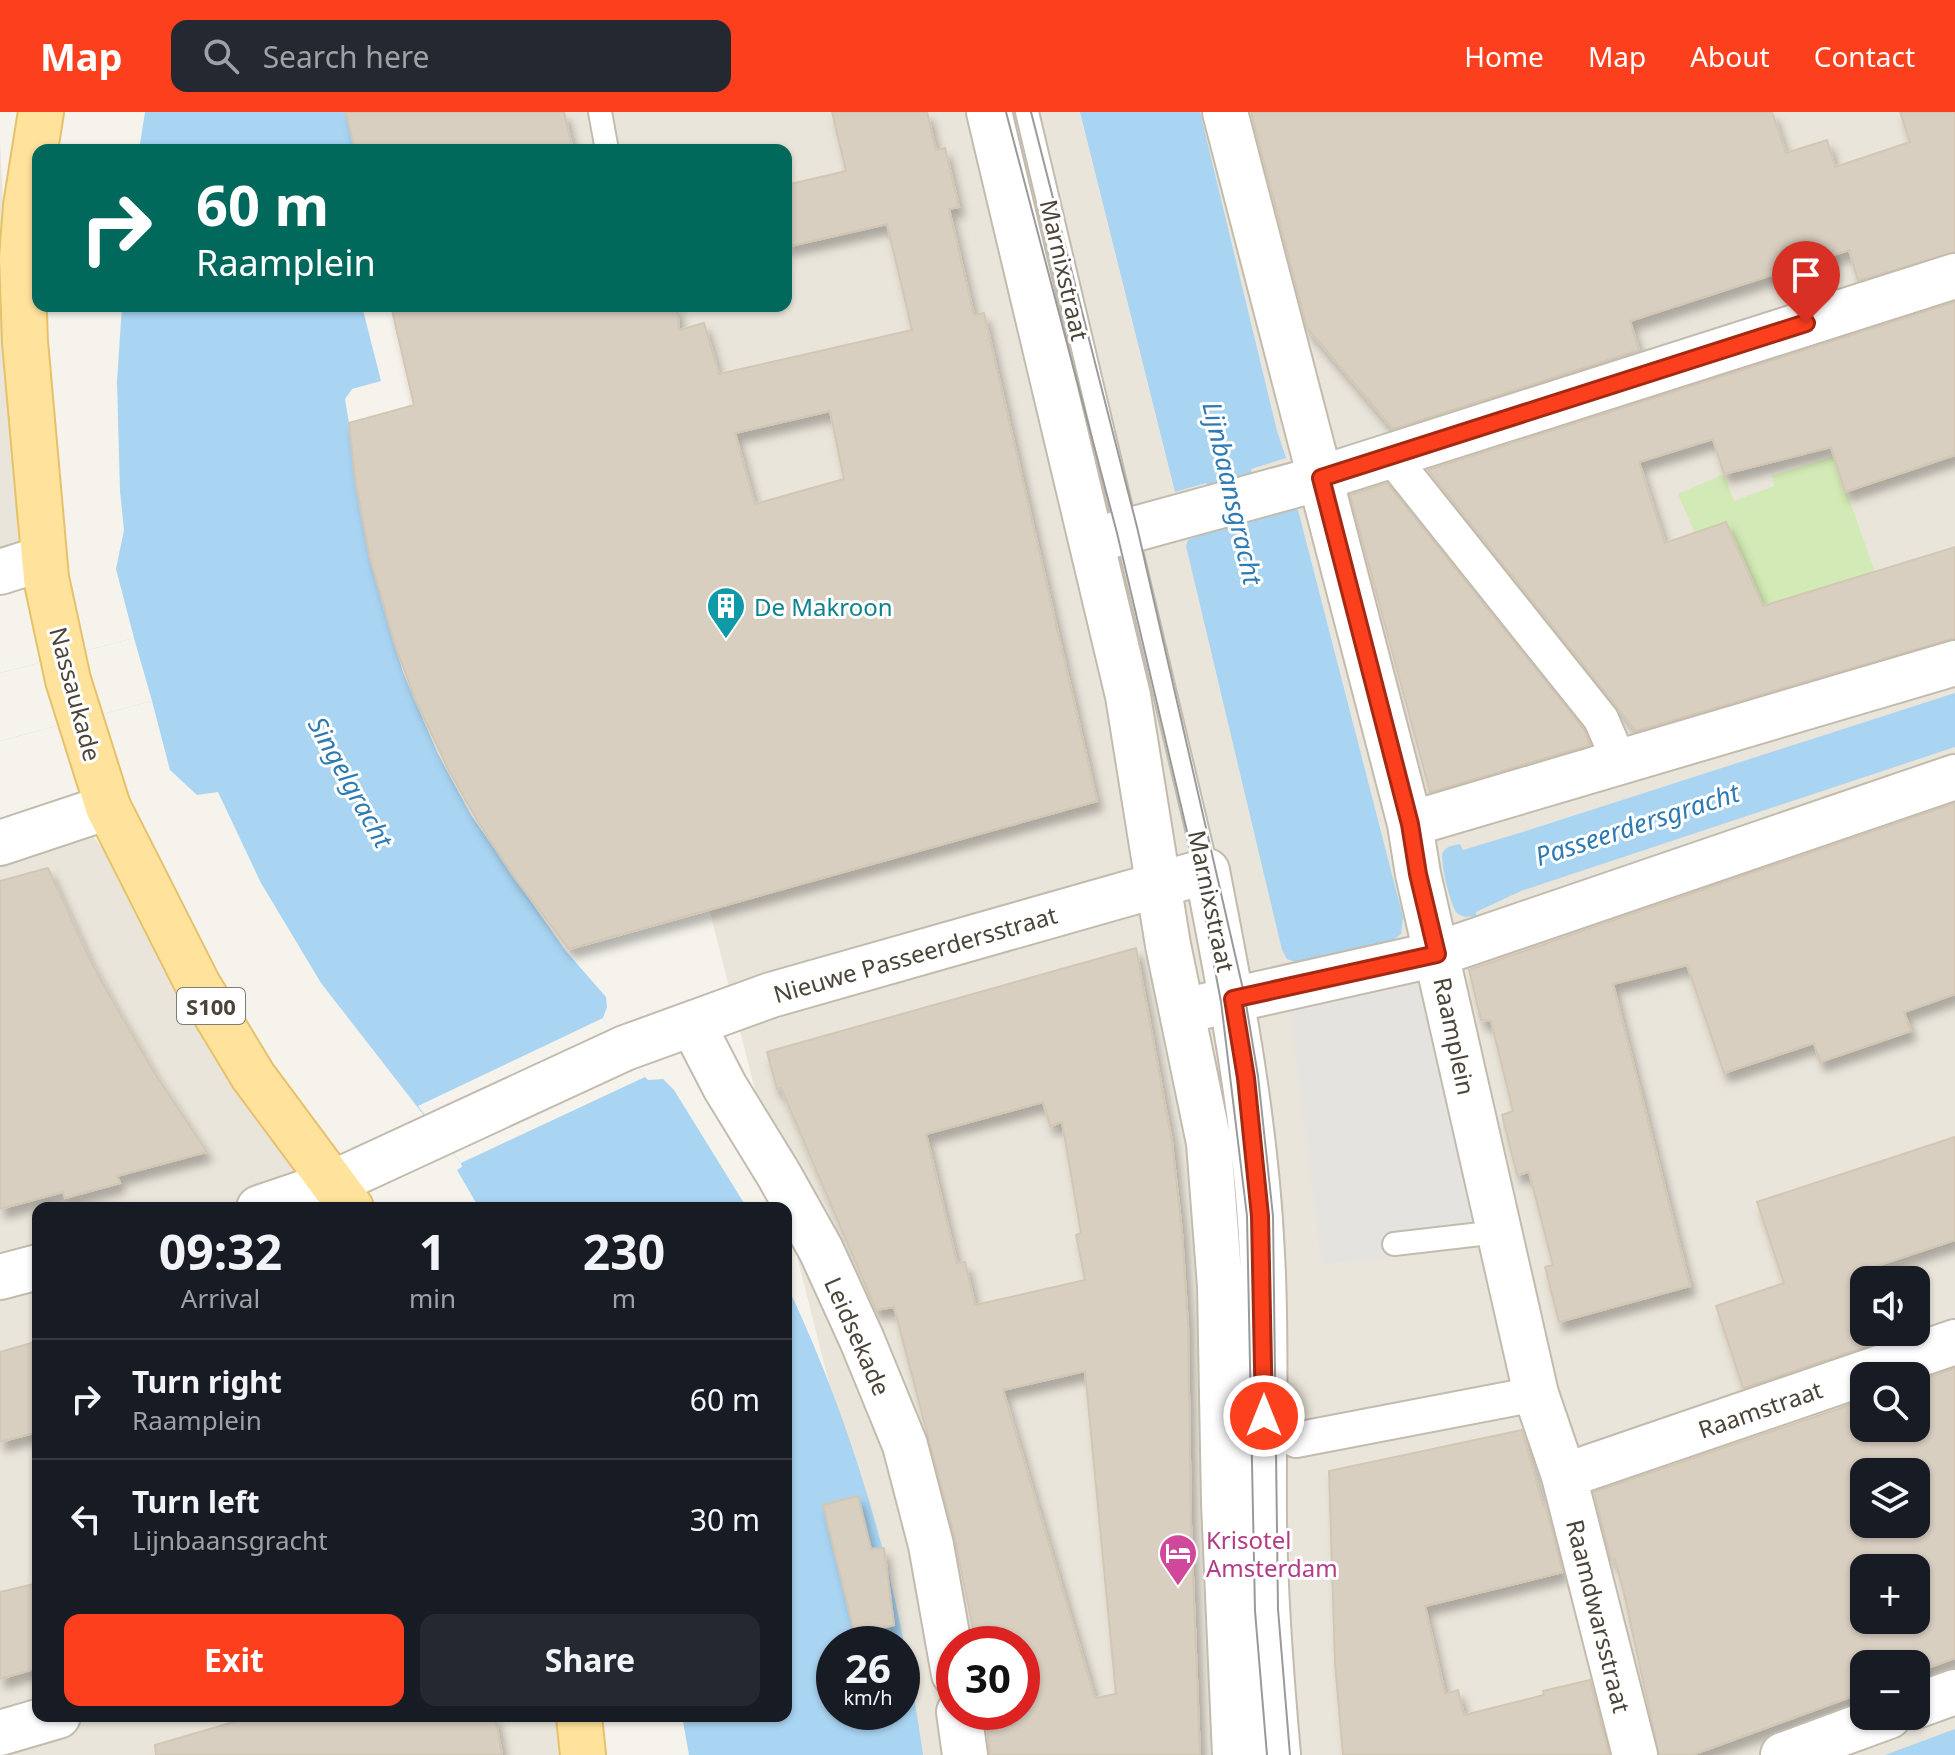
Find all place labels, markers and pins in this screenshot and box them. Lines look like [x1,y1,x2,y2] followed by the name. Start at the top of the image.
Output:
[1772,241,1840,323] pin
[705,585,747,640] building icon: De Makroon
[754,590,893,623] place label: De Makroon
[1206,1523,1338,1584] place label: Krisotel Amsterdam
[1157,1532,1199,1587] hotel icon: Krisotel Amsterdam

